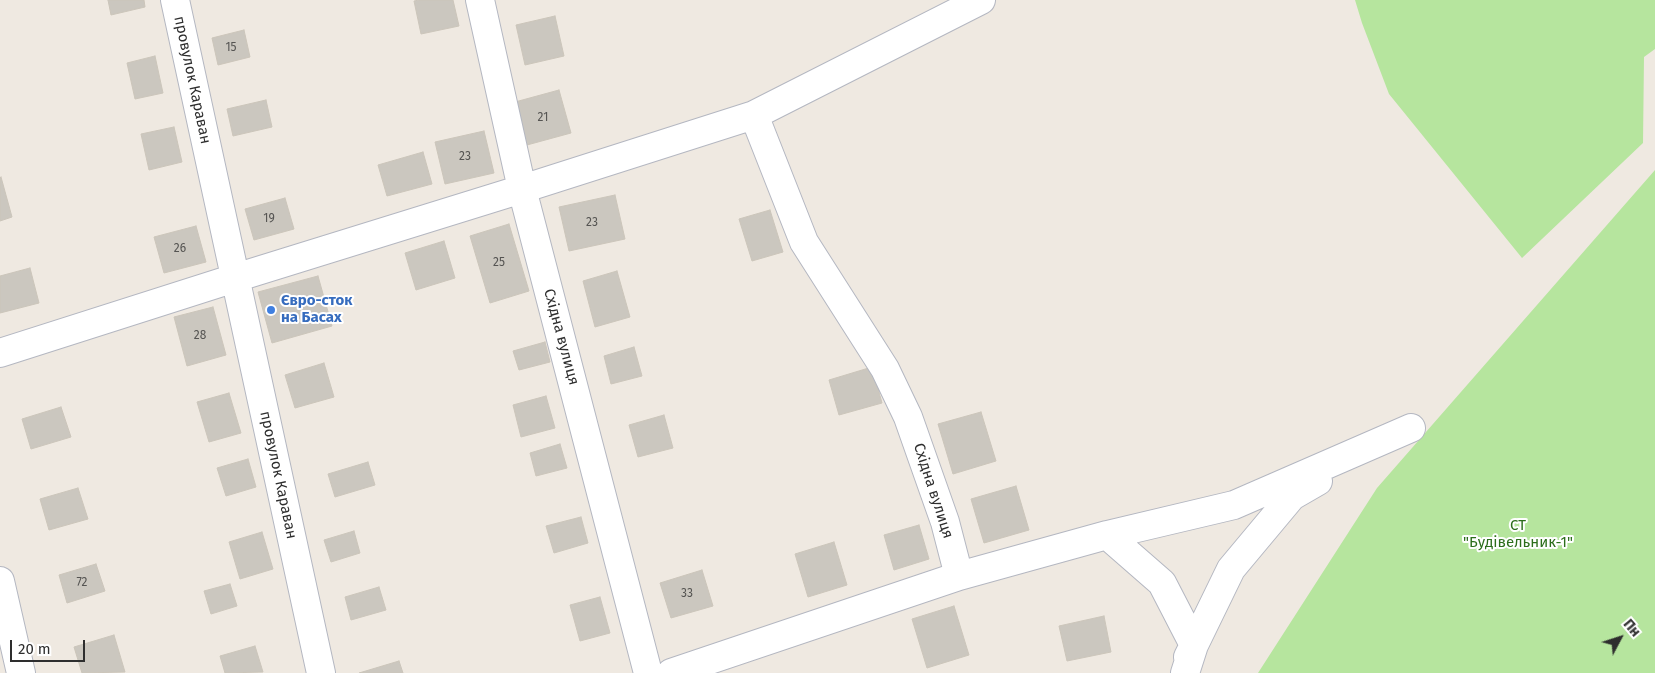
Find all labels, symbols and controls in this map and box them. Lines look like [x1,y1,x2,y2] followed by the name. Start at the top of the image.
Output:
[170,14,214,146] street label: провулок Караван
[225,41,237,55] house number: 15
[538,111,548,125] house number: 21
[459,150,471,164] house number: 23
[263,212,275,226] house number: 19
[586,216,598,230] house number: 23
[174,242,186,256] house number: 26
[493,256,505,270] house number: 25
[539,287,583,387] street label: Східна вулиця
[281,292,352,327] place label: Євро-сток на Басах
[265,304,277,316] marker: Євро-сток на Басах
[194,329,206,343] house number: 28
[256,409,300,541] street label: провулок Караван
[909,441,957,541] street label: Східна вулиця
[1463,517,1573,552] park label: СТ "Будівельник-1"
[76,576,88,590] house number: 72
[681,587,693,601] house number: 33
[1595,613,1645,663] north arrow
[1620,616,1644,640] text: Пн
[12,630,88,662] scale bar
[18,640,51,658] text: 20 m

